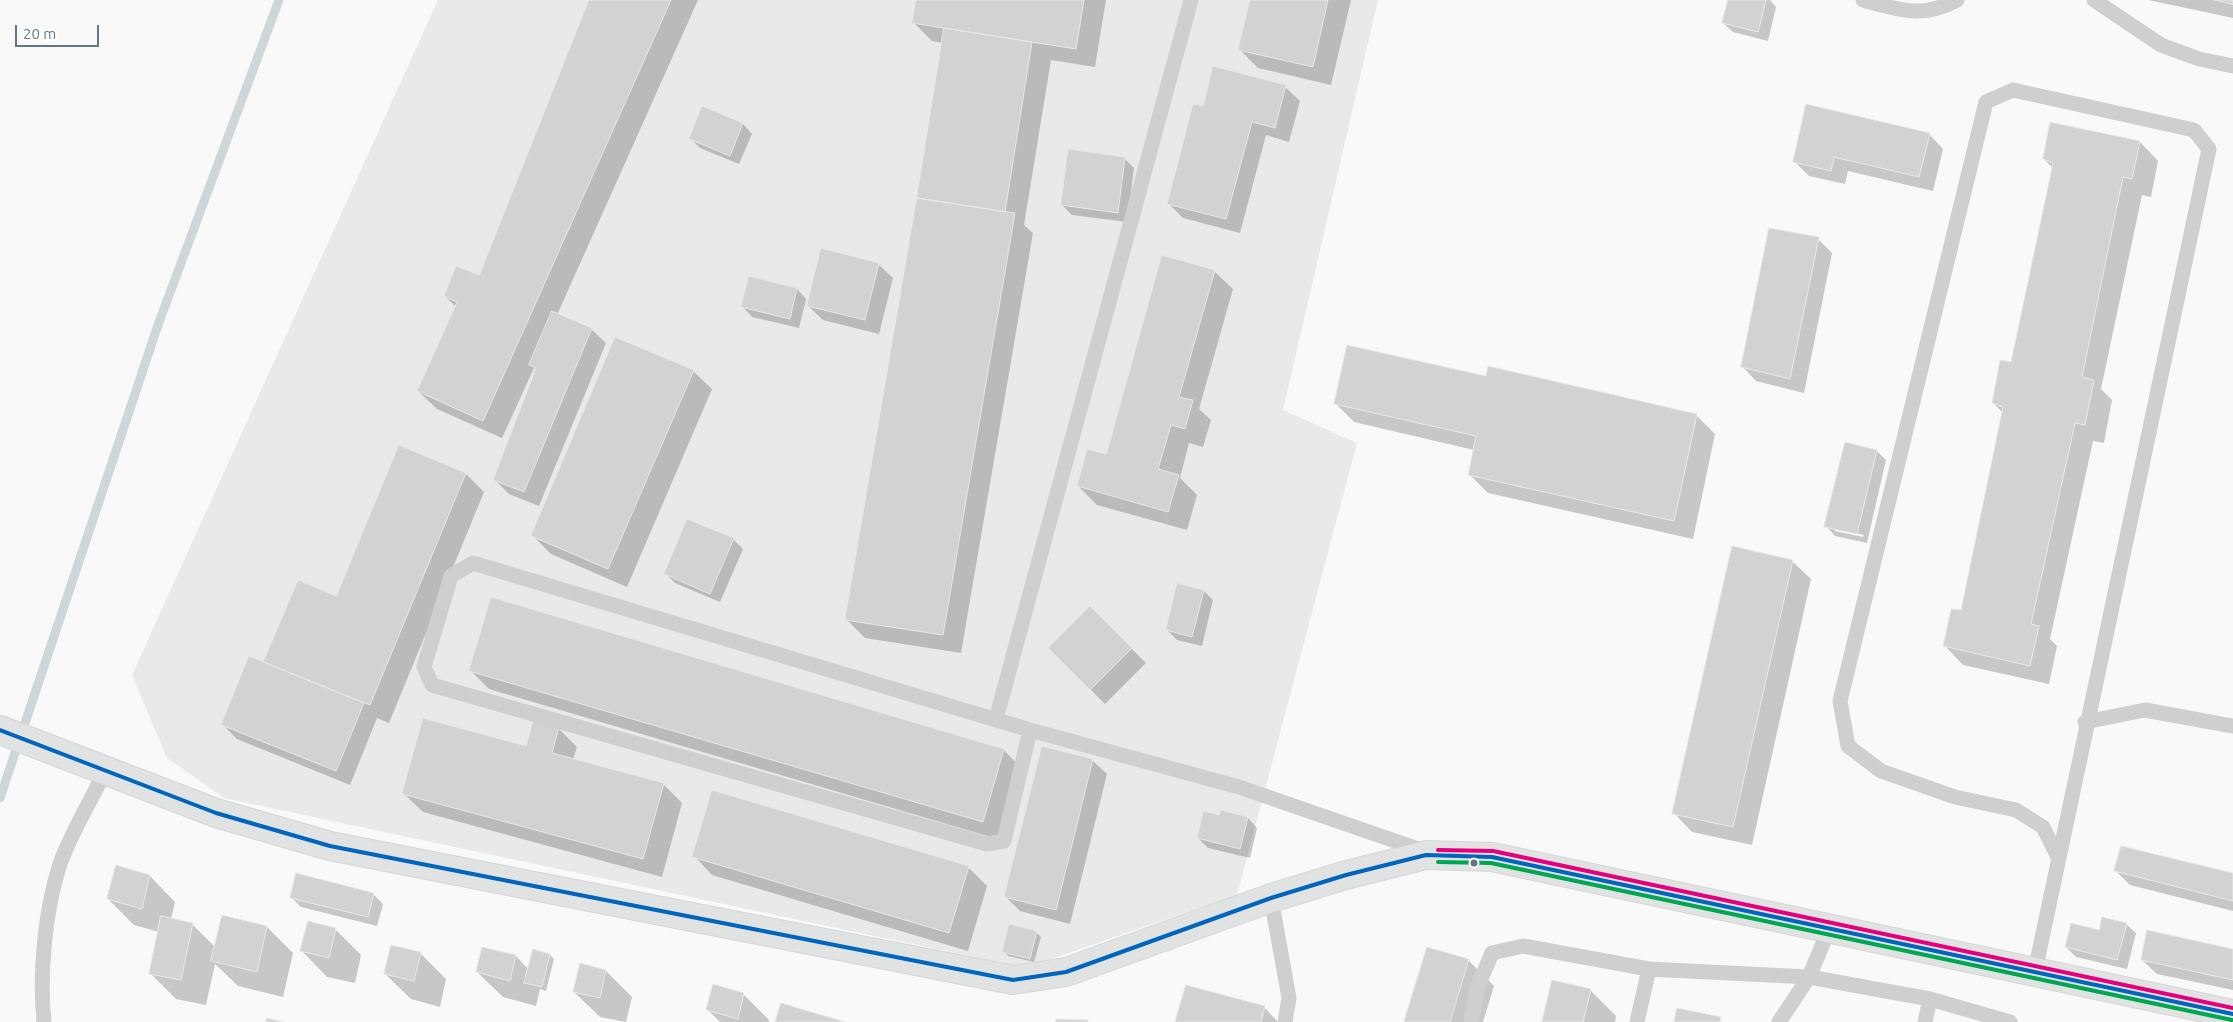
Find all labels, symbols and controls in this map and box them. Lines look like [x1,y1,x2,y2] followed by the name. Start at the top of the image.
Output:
[18,15,101,47] scale bar
[23,25,56,42] text: 20 m
[1469,858,1479,868] unlabelled marker

